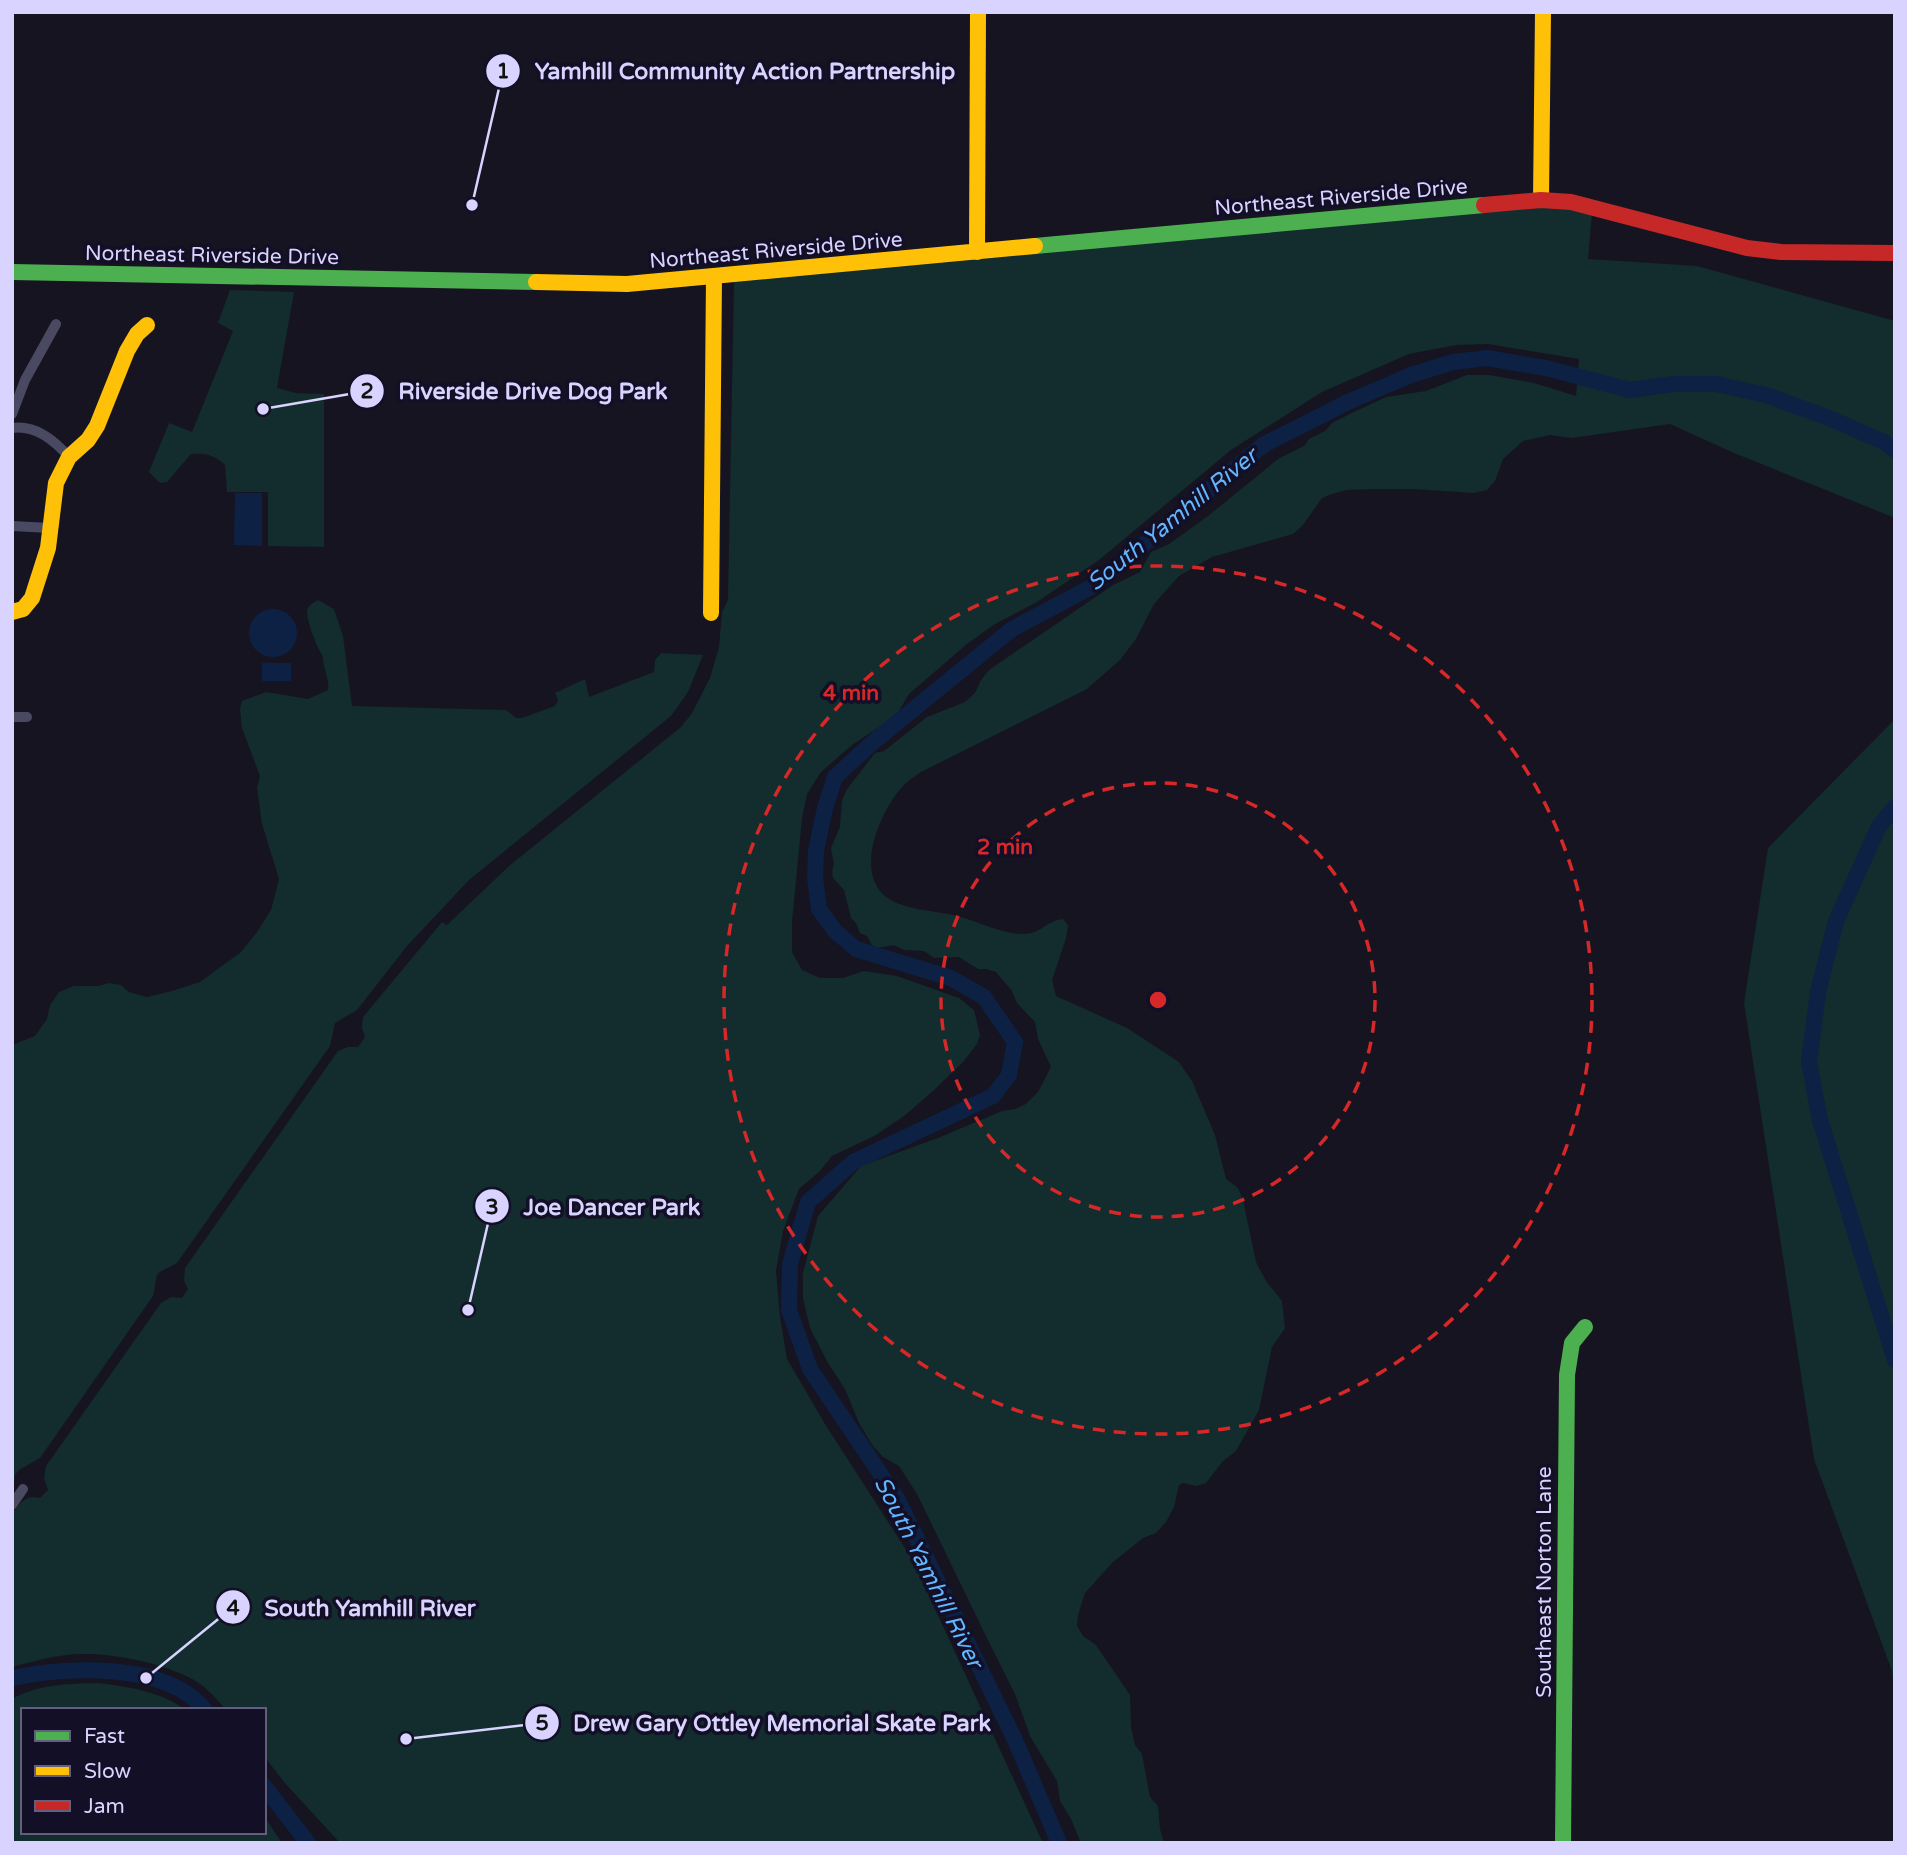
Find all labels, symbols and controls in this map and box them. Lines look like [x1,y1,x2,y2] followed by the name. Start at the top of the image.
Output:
[486,49,969,93] callout: Yamhill Community Action Partnership
[535,58,955,86] text: Yamhill Community Action Partnership
[496,59,510,84] text: 1
[1213,174,1469,221] street label: Northeast Riverside Drive
[648,227,904,274] street label: Northeast Riverside Drive
[85,241,339,270] street label: Northeast Riverside Drive
[350,369,682,413] callout: Riverside Drive Dog Park
[398,378,668,406] text: Riverside Drive Dog Park
[360,379,374,404] text: 2
[1082,441,1266,597] water label: South Yamhill River
[823,681,879,706] text: 4 min
[977,835,1033,860] text: 2 min
[1146,988,1170,1012] centre of rings
[474,1184,714,1228] callout: Joe Dancer Park
[523,1194,701,1222] text: Joe Dancer Park
[485,1195,499,1220] text: 3
[1532,1466,1557,1698] street label: Southeast Norton Lane
[868,1472,990,1676] water label: South Yamhill River
[216,1585,490,1629] callout: South Yamhill River
[265,1595,477,1623] text: South Yamhill River
[226,1596,240,1621] text: 4
[524,1701,1005,1745] callout: Drew Gary Ottley Memorial Skate Park
[21,1708,266,1834] legend
[573,1710,992,1738] text: Drew Gary Ottley Memorial Skate Park
[535,1711,549,1736] text: 5
[84,1724,125,1749] text: Fast
[84,1759,132,1784] text: Slow
[84,1794,125,1819] text: Jam

